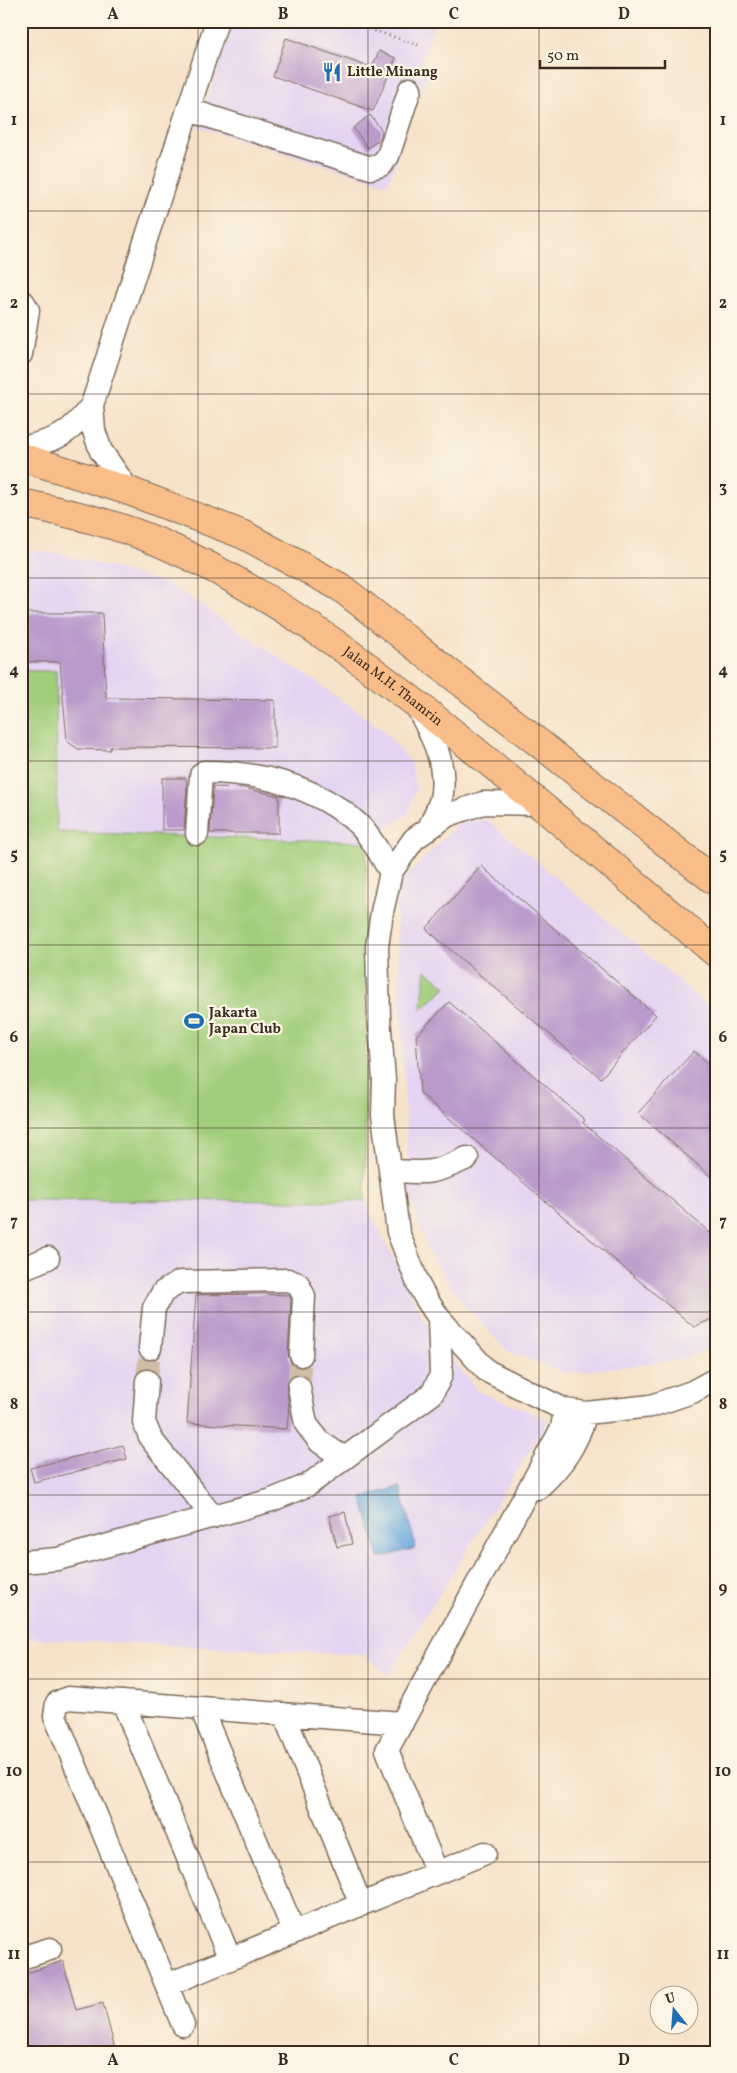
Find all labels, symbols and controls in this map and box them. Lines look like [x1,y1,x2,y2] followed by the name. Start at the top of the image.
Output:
[107,4,119,26] text: A
[278,4,289,26] text: B
[449,4,459,26] text: C
[618,4,630,26] text: D
[540,38,664,70] scale bar
[547,46,579,67] text: 50 m
[321,61,343,83] restaurant icon: Little Minang
[347,63,438,82] place label: Little Minang
[11,110,17,132] text: 1
[720,110,726,132] text: 1
[10,293,18,315] text: 2
[719,293,727,315] text: 2
[10,477,18,499] text: 3
[719,477,727,499] text: 3
[339,642,447,730] street label: Jalan M.H. Thamrin
[9,660,19,682] text: 4
[718,660,728,682] text: 4
[10,844,18,866] text: 5
[719,844,727,866] text: 5
[208,1004,281,1039] place label: Jakarta Japan Club
[183,1010,205,1032] sports icon: Jakarta Japan Club
[10,1027,19,1049] text: 6
[719,1027,728,1049] text: 6
[10,1211,18,1233] text: 7
[719,1211,727,1233] text: 7
[10,1394,18,1416] text: 8
[719,1394,727,1416] text: 8
[10,1578,19,1600] text: 9
[719,1578,728,1600] text: 9
[6,1761,22,1783] text: 10
[715,1761,731,1783] text: 10
[8,1944,20,1966] text: 11
[717,1944,729,1966] text: 11
[650,1986,700,2036] north arrow
[663,1988,678,2009] text: U
[107,2050,119,2072] text: A
[278,2050,289,2072] text: B
[449,2050,459,2072] text: C
[618,2050,630,2072] text: D

